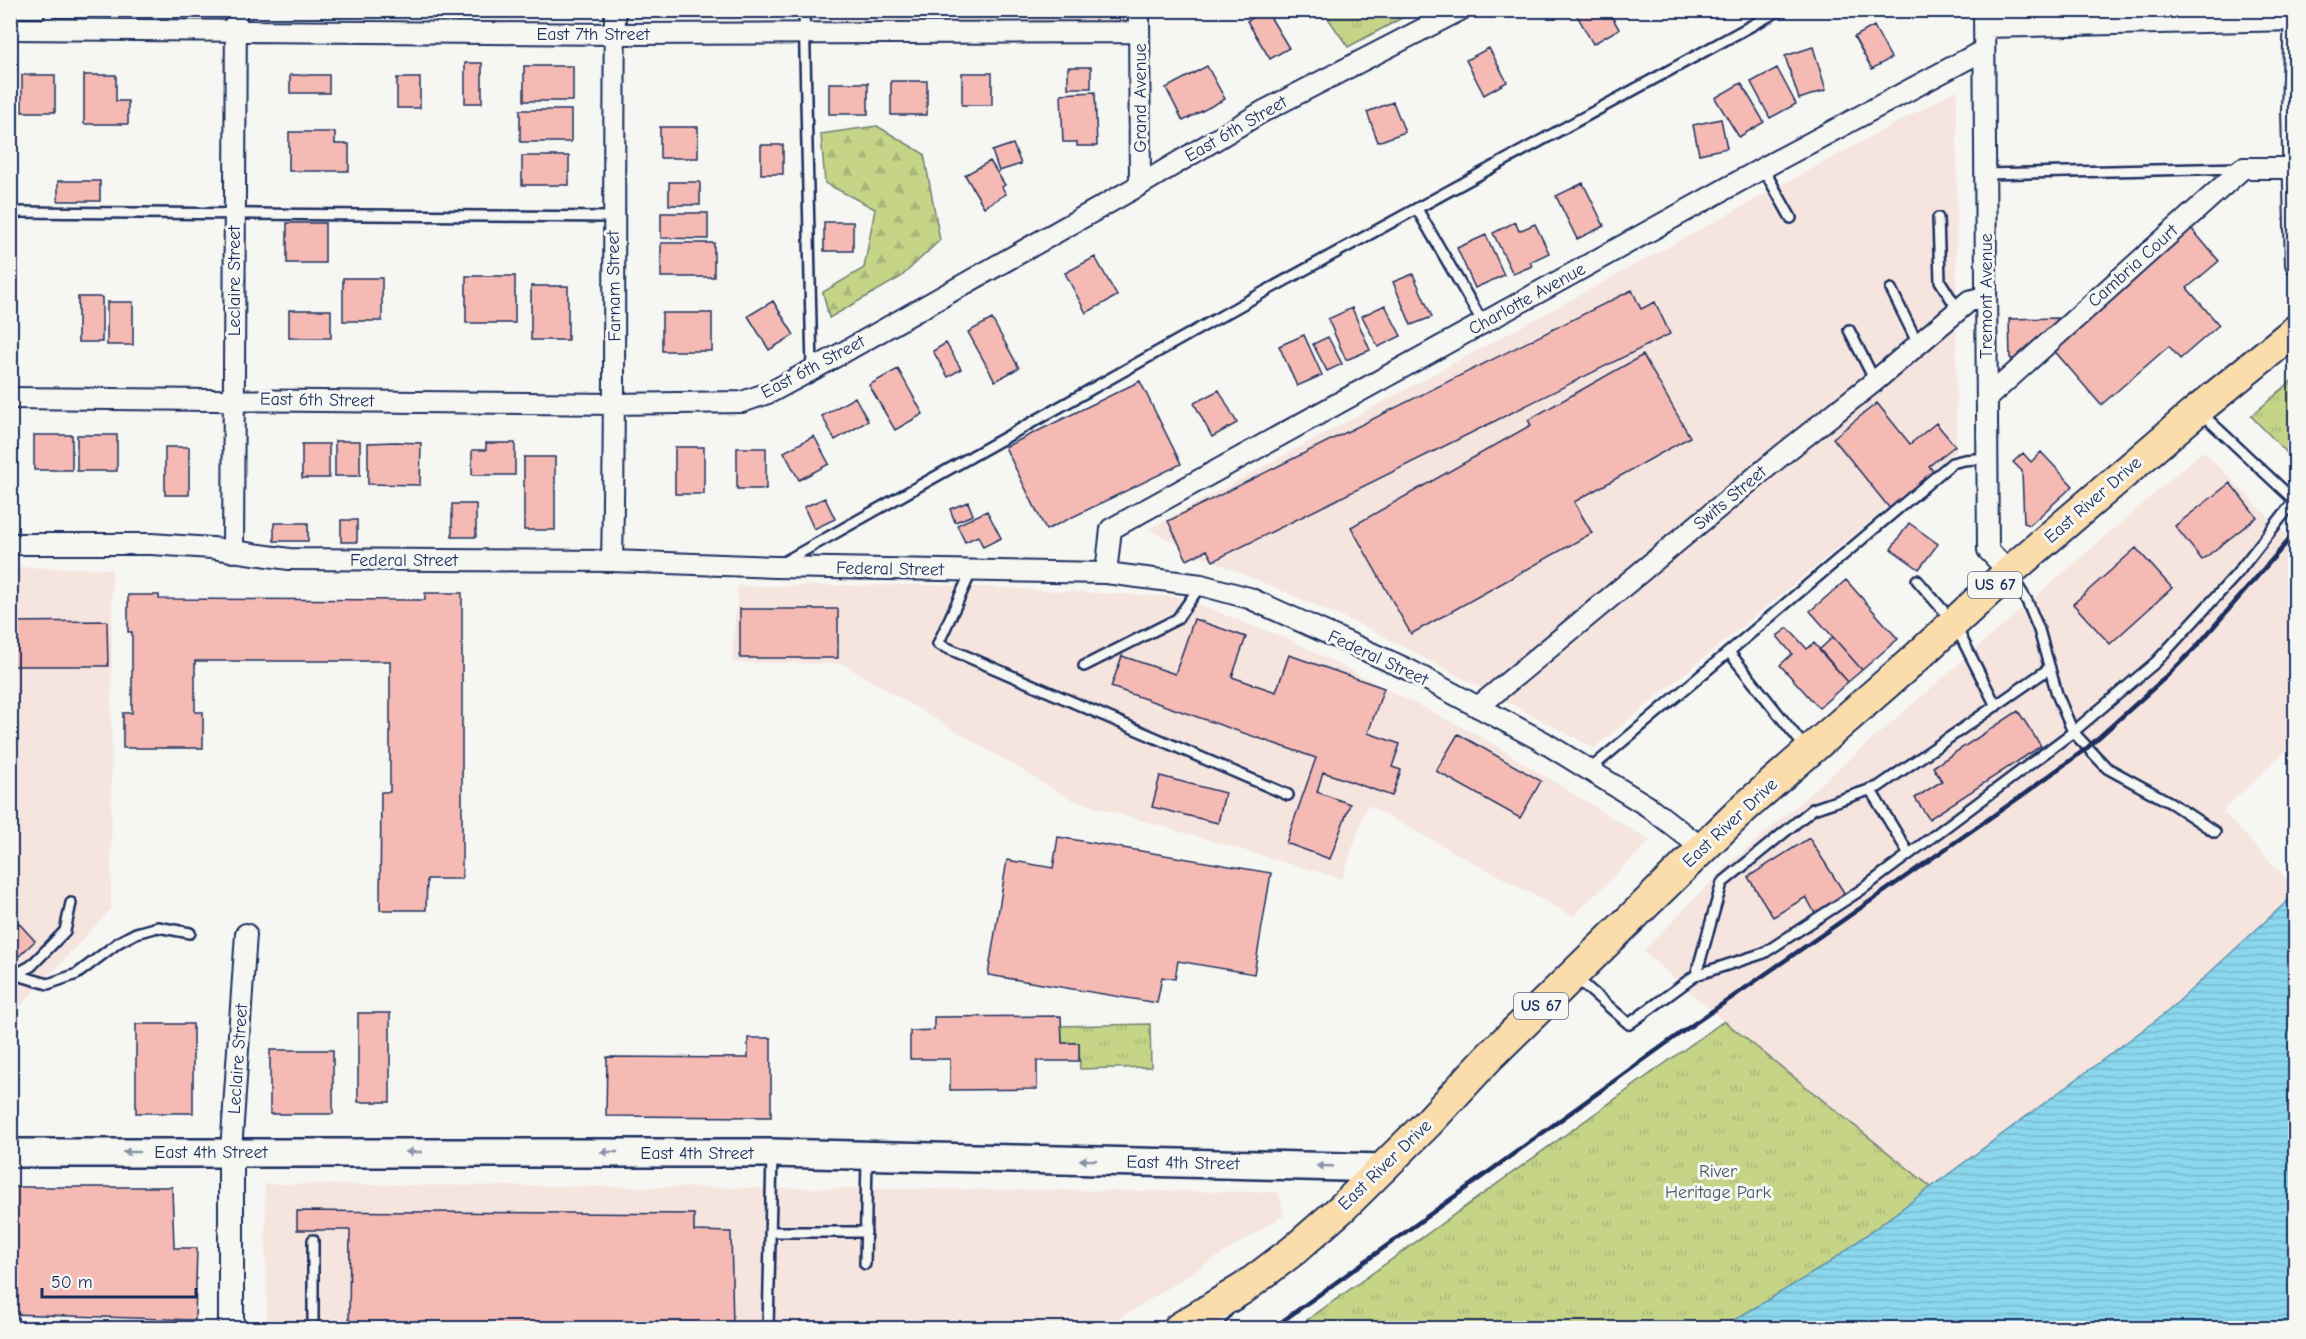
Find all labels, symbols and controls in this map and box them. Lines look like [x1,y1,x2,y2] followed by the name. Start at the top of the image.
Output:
[536,24,650,45] street label: East 7th Street
[1130,43,1151,153] street label: Grand Avenue
[1181,91,1292,167] street label: East 6th Street
[2084,220,2183,312] street label: Cambria Court
[224,225,245,336] street label: Leclaire Street
[603,229,625,342] street label: Farnam Street
[1976,233,1997,359] street label: Tremont Avenue
[1465,258,1589,340] street label: Charlotte Avenue
[758,330,869,403] street label: East 6th Street
[260,389,375,412] street label: East 6th Street
[2040,452,2146,548] street label: East River Drive
[1689,461,1771,534] street label: Swits Street
[350,550,459,571] street label: Federal Street
[836,558,945,580] street label: Federal Street
[1968,572,2022,598] road number: US 67
[1325,626,1432,691] street label: Federal Street
[1678,774,1782,872] street label: East River Drive
[1514,993,1568,1019] road number: US 67
[224,1002,252,1115] street label: Leclaire Street
[1334,1115,1436,1215] street label: East River Drive
[154,1142,269,1163] street label: East 4th Street
[640,1143,755,1164] street label: East 4th Street
[121,1147,140,1157] one-way arrow
[404,1147,423,1157] one-way arrow
[599,1147,618,1157] one-way arrow
[1126,1152,1241,1175] street label: East 4th Street
[1079,1156,1098,1165] one-way arrow
[1316,1161,1335,1171] one-way arrow
[1665,1161,1771,1203] park label: River Heritage Park
[42,1261,196,1299] scale bar
[51,1272,93,1293] text: 50 m

